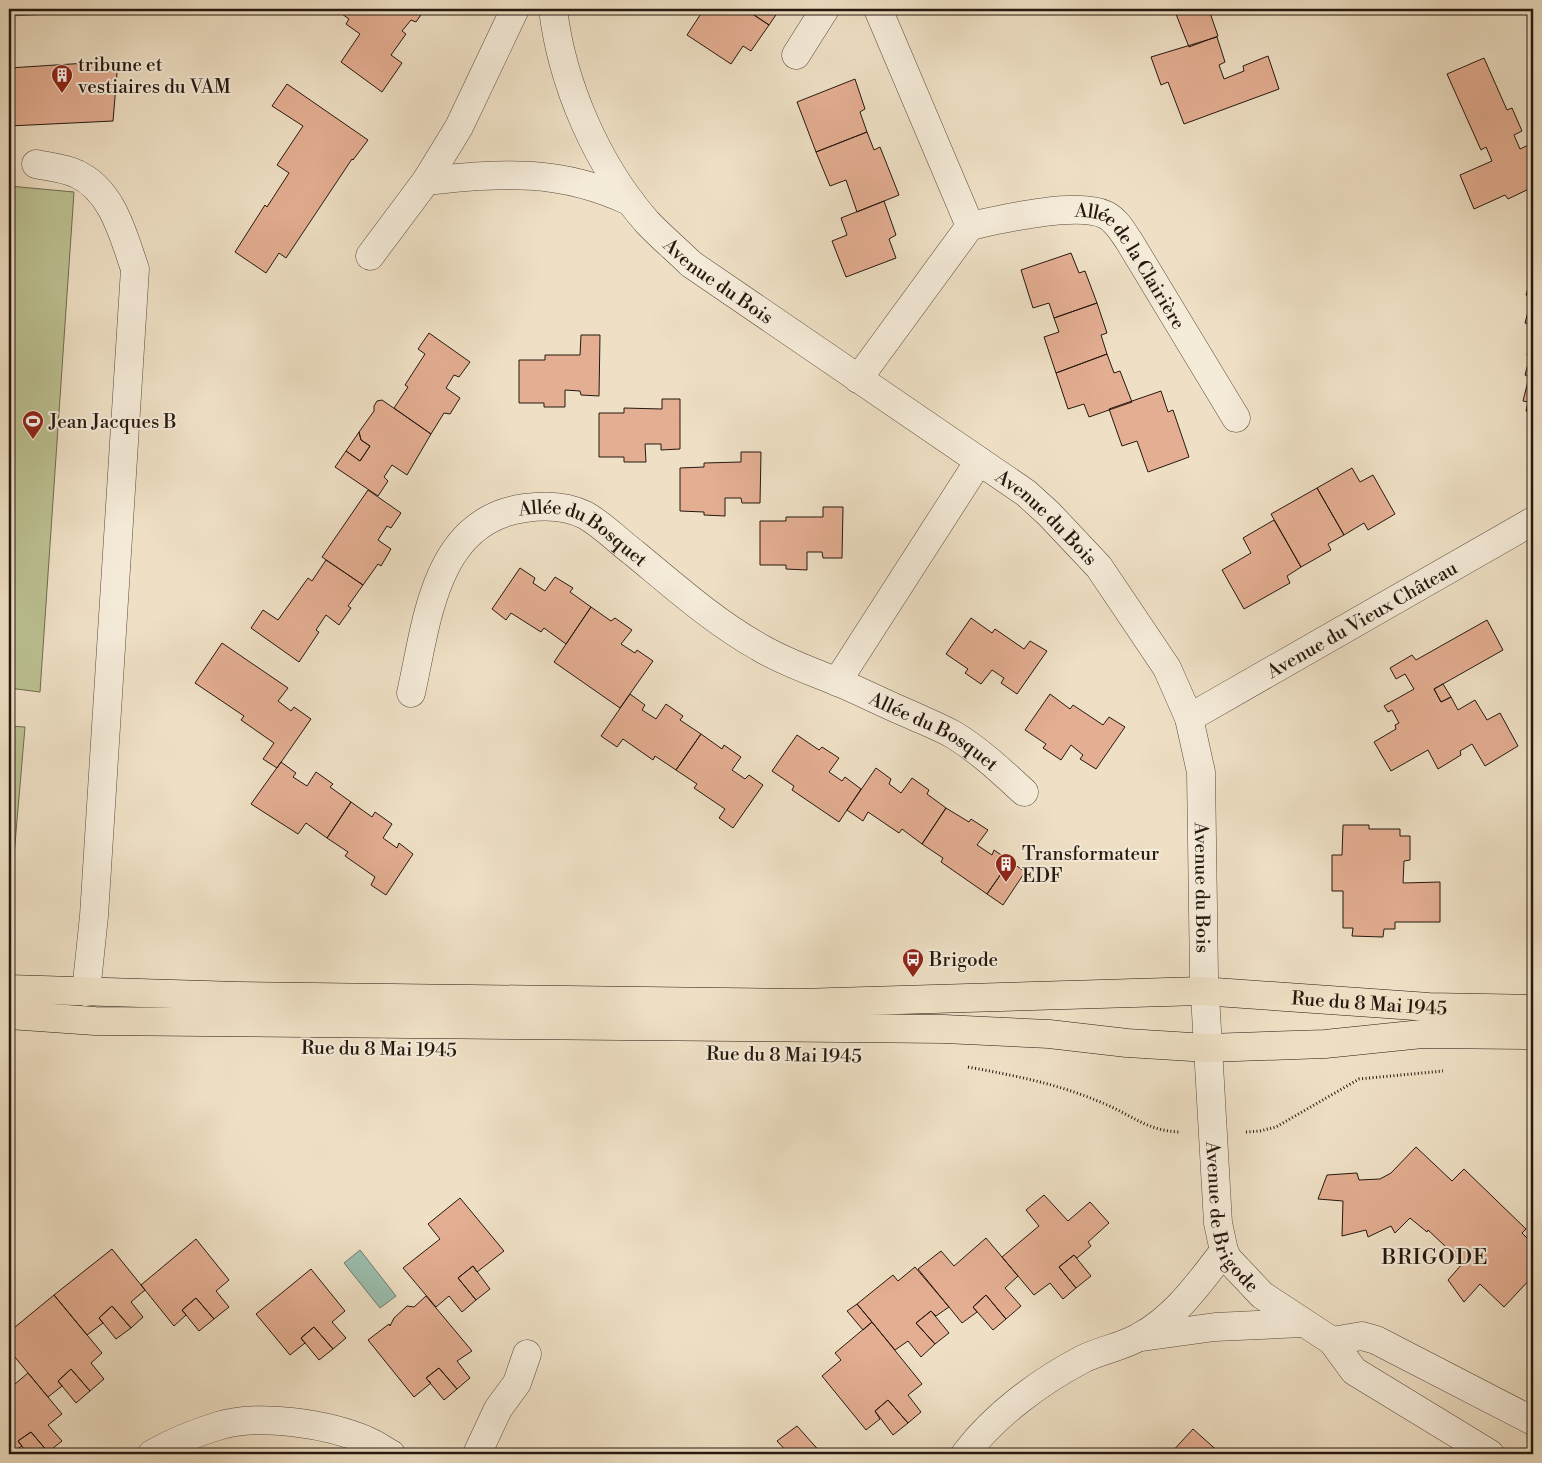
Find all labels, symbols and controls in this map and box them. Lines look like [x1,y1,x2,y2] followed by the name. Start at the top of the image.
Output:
[77,53,231,99] place label: tribune et vestiaires du VAM
[50,63,74,94] building icon: tribune et vestiaires du VAM
[1073,199,1190,334] street label: Allée de la Clairière
[657,232,778,330] street label: Avenue du Bois
[21,409,45,440] sports icon: Jean Jacques B
[48,410,177,434] place label: Jean Jacques B
[990,464,1102,571] street label: Avenue du Bois
[516,495,652,572] street label: Allée du Bosquet
[1262,556,1462,684] street label: Avenue du Vieux Château
[864,686,1003,777] street label: Allée du Bosquet
[1189,821,1215,953] street label: Avenue du Bois
[1022,842,1159,888] place label: Transformateur EDF
[994,852,1018,883] building icon: Transformateur EDF
[901,947,925,978] bus stop icon: Brigode
[928,948,998,972] place label: Brigode
[1291,986,1447,1020] street label: Rue du 8 Mai 1945
[301,1036,457,1062] street label: Rue du 8 Mai 1945
[706,1042,862,1068] street label: Rue du 8 Mai 1945
[1200,1140,1264,1298] street label: Avenue de Brigode
[1381,1245,1488,1271] district label: BRIGODE

